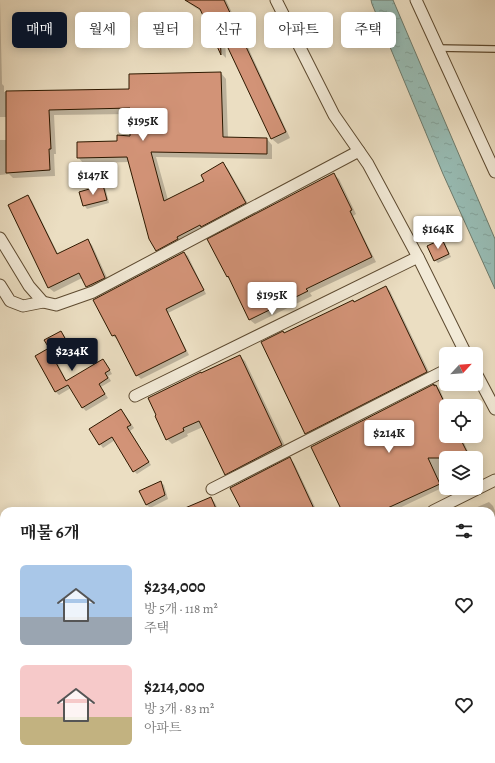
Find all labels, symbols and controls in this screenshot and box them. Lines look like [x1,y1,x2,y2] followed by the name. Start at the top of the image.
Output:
[12,12,67,48] chip: 매매
[75,12,130,48] chip: 월세
[138,12,193,48] chip: 필터
[201,12,256,48] chip: 신규
[264,12,333,48] chip: 아파트
[341,12,396,48] chip: 주택
[115,108,171,142] pin: $195K
[128,112,158,129] text: $195K
[65,162,121,196] pin: $147K
[78,166,108,183] text: $147K
[410,216,466,250] pin: $164K
[422,220,454,237] text: $164K
[244,282,300,316] pin: $195K
[257,286,287,303] text: $195K
[44,338,100,372] pin: $234K
[56,342,88,359] text: $234K
[439,347,483,391] north arrow
[439,347,483,495] map controls
[439,399,483,443] button: locate
[361,420,417,454] pin: $214K
[373,424,405,441] text: $214K
[439,451,483,495] button: layers
[453,520,475,542] icon: filters
[20,521,80,544] text: 매물 6개
[144,575,206,598] text: $234,000
[52,581,100,629] icon: home
[453,594,475,616] icon: heart
[144,600,218,617] text: 방 5개 · 118 m²
[144,619,169,636] text: 주택
[144,675,204,698] text: $214,000
[52,681,100,729] icon: home
[453,694,475,716] icon: heart
[144,700,214,717] text: 방 3개 · 83 m²
[144,719,182,736] text: 아파트

